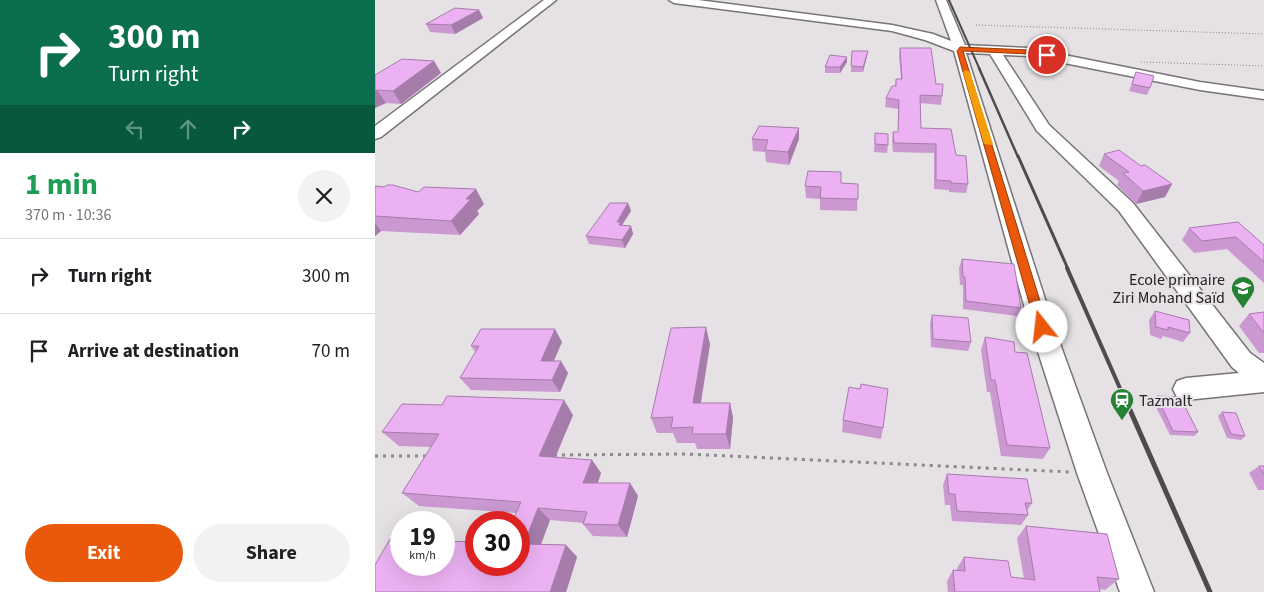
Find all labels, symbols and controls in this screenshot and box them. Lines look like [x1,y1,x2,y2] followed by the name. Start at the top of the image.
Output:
[108,12,200,62] text: 300 m
[25,20,90,85] icon: right
[1026,34,1068,76] pin
[1033,41,1061,69] icon: arrive
[108,58,198,90] text: Turn right
[121,115,149,143] icon: left
[174,115,202,143] icon: ahead
[227,115,255,143] icon: right
[25,163,98,206] text: 1 min
[298,170,350,222] button: close
[25,204,112,226] text: 370 m · 10:36
[25,262,53,290] icon: right
[68,263,152,290] text: Turn right
[302,263,350,290] text: 300 m
[1112,269,1225,309] place label: Ecole primaire Ziri Mohand Saïd
[1230,275,1256,309] school or university icon: Ecole primaire Ziri Mohand Saïd
[1015,300,1067,352] position arrow
[25,337,53,365] icon: arrive
[68,338,239,365] text: Arrive at destination
[312,338,350,365] text: 70 m
[1109,387,1135,421] station icon: Tazmalt
[1139,390,1193,412] place label: Tazmalt
[465,511,530,576] speed limit sign: 30
[409,519,436,555] text: 19
[25,524,183,582] button: Exit
[193,524,350,582] button: Share
[409,547,436,564] text: km/h

